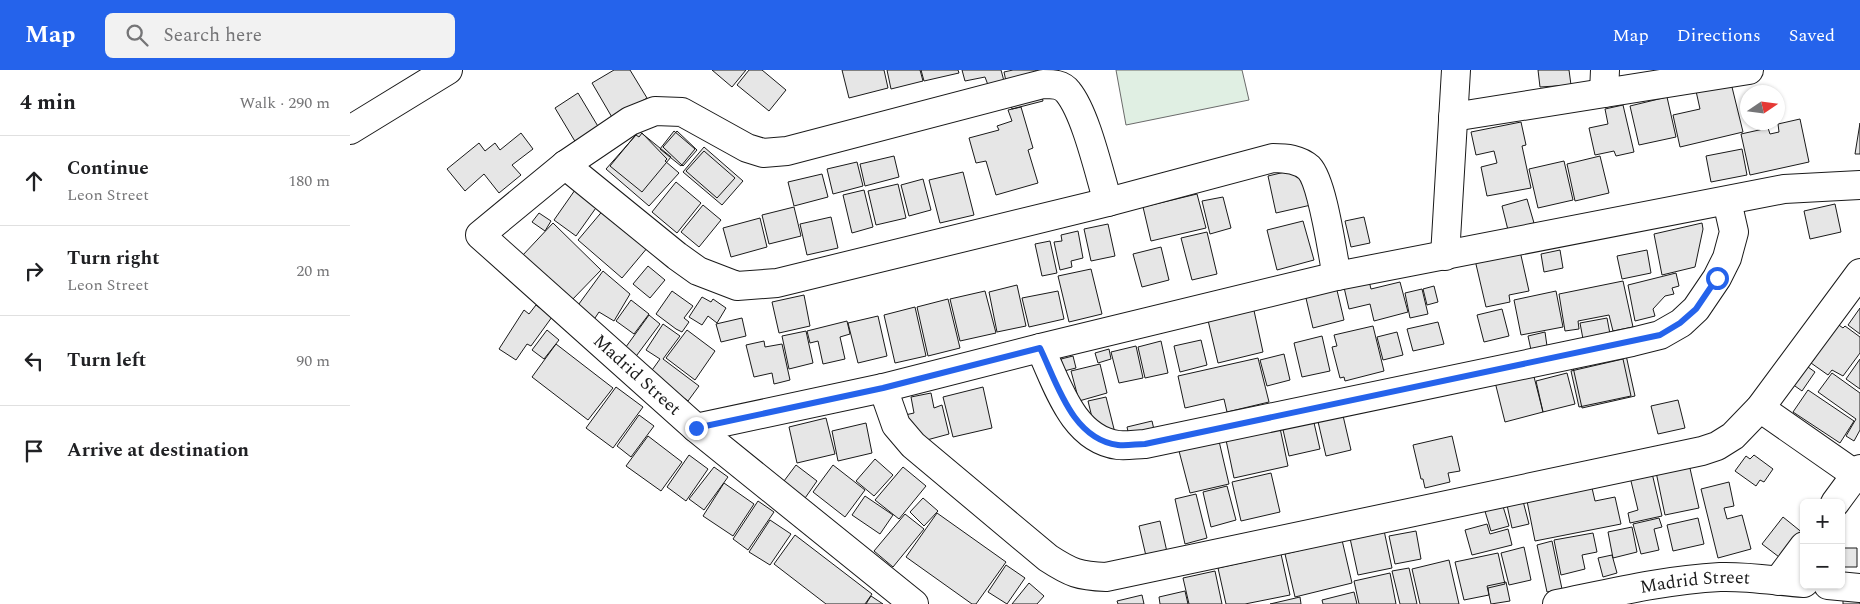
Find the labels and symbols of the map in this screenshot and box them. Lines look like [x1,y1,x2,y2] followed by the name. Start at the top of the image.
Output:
[1740,85,1785,130] north arrow
[1706,267,1729,290] route start
[587,328,687,422] street label: Madrid Street
[685,417,708,440] route end
[1638,563,1751,600] street label: Madrid Street

